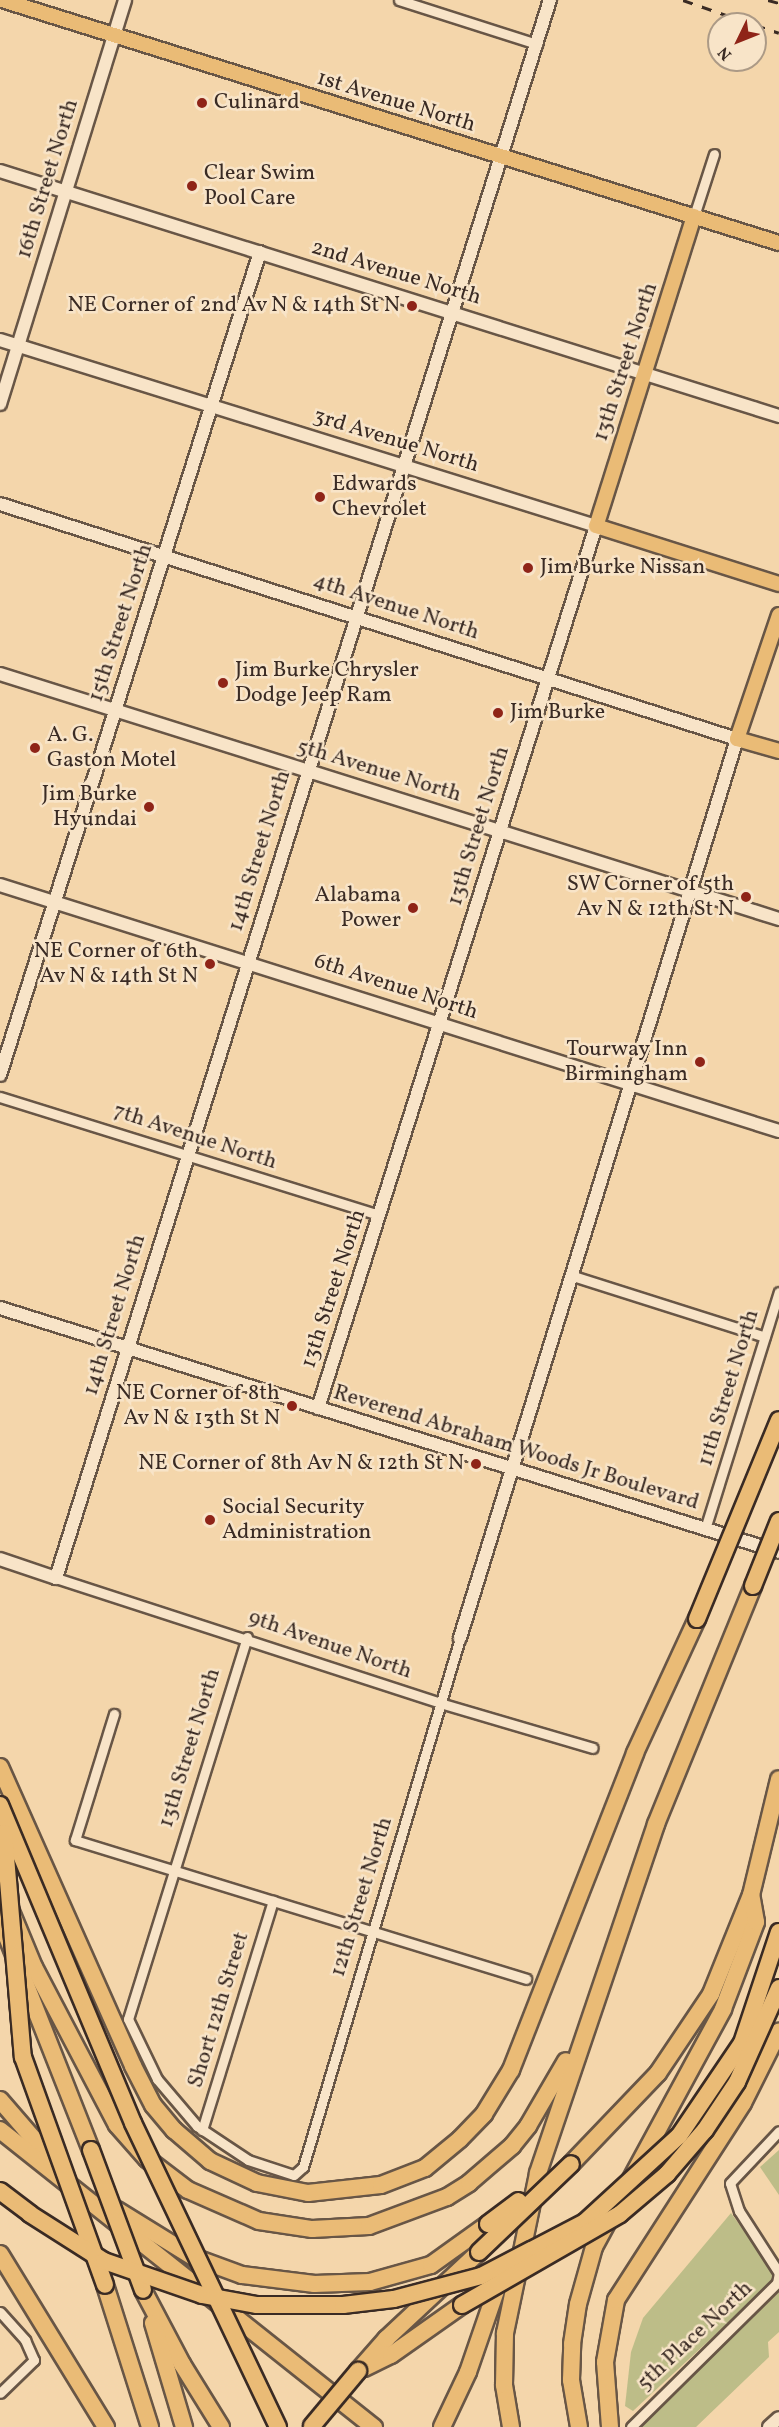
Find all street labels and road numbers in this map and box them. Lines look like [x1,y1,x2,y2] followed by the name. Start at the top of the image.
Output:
[313,65,479,139] street label: 1st Avenue North
[11,96,85,262] street label: 16th Street North
[308,235,484,311] street label: 2nd Avenue North
[588,279,664,445] street label: 13th Street North
[310,403,482,479] street label: 3rd Avenue North
[83,541,159,705] street label: 15th Street North
[310,568,482,646] street label: 4th Avenue North
[294,733,464,809] street label: 5th Avenue North
[442,743,516,909] street label: 13th Street North
[223,767,297,935] street label: 14th Street North
[311,948,481,1026] street label: 6th Avenue North
[110,1098,280,1176] street label: 7th Avenue North
[296,1206,372,1372] street label: 13th Street North
[78,1231,152,1399] street label: 14th Street North
[693,1306,765,1470] street label: 11th Street North
[330,1380,702,1516] street label: Reverend Abraham Woods Jr Boulevard
[245,1605,415,1685] street label: 9th Avenue North
[153,1665,227,1831] street label: 13th Street North
[325,1814,399,1980] street label: 12th Street North
[183,1929,255,2091] street label: Short 12th Street
[632,2276,758,2396] street label: 5th Place North

